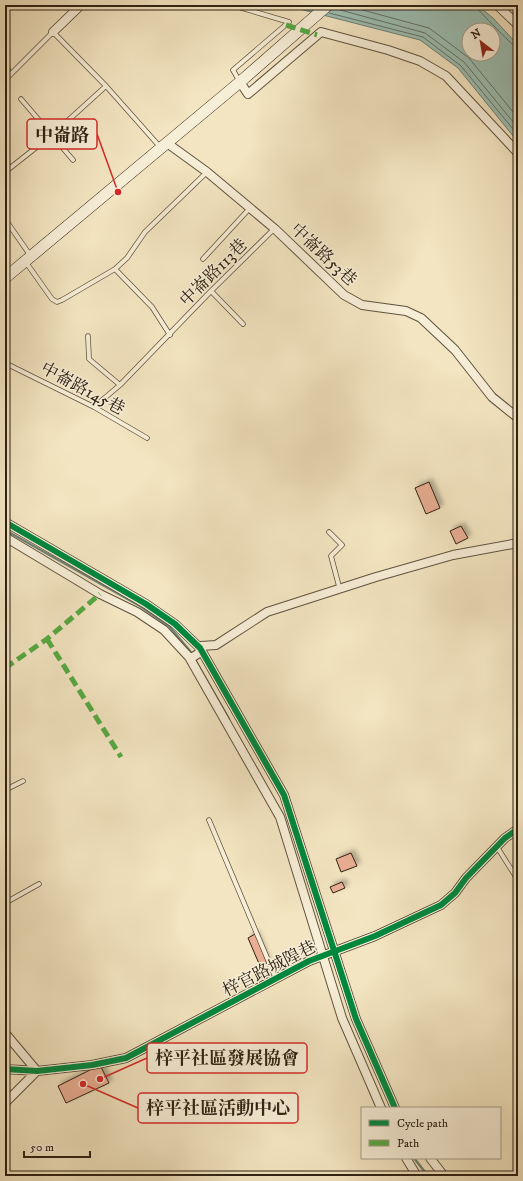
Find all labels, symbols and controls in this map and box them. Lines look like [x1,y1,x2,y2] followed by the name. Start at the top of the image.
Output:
[461,22,501,62] north arrow
[469,26,484,43] text: N
[27,119,97,149] callout: 中崙路
[35,125,89,147] text: 中崙路
[286,218,361,291] street label: 中崙路53巷
[175,234,252,311] street label: 中崙路113巷
[37,357,128,420] street label: 中崙路145巷
[219,936,320,1002] street label: 梓官路城隍巷
[147,1043,307,1073] callout: 梓平社區發展協會
[155,1048,299,1070] text: 梓平社區發展協會
[138,1093,298,1123] callout: 梓平社區活動中心
[146,1098,290,1120] text: 梓平社區活動中心
[361,1107,501,1159] legend
[397,1116,449,1131] text: Cycle path
[24,1133,90,1159] scale bar
[397,1136,420,1151] text: Path
[30,1140,54,1155] text: 50 m

